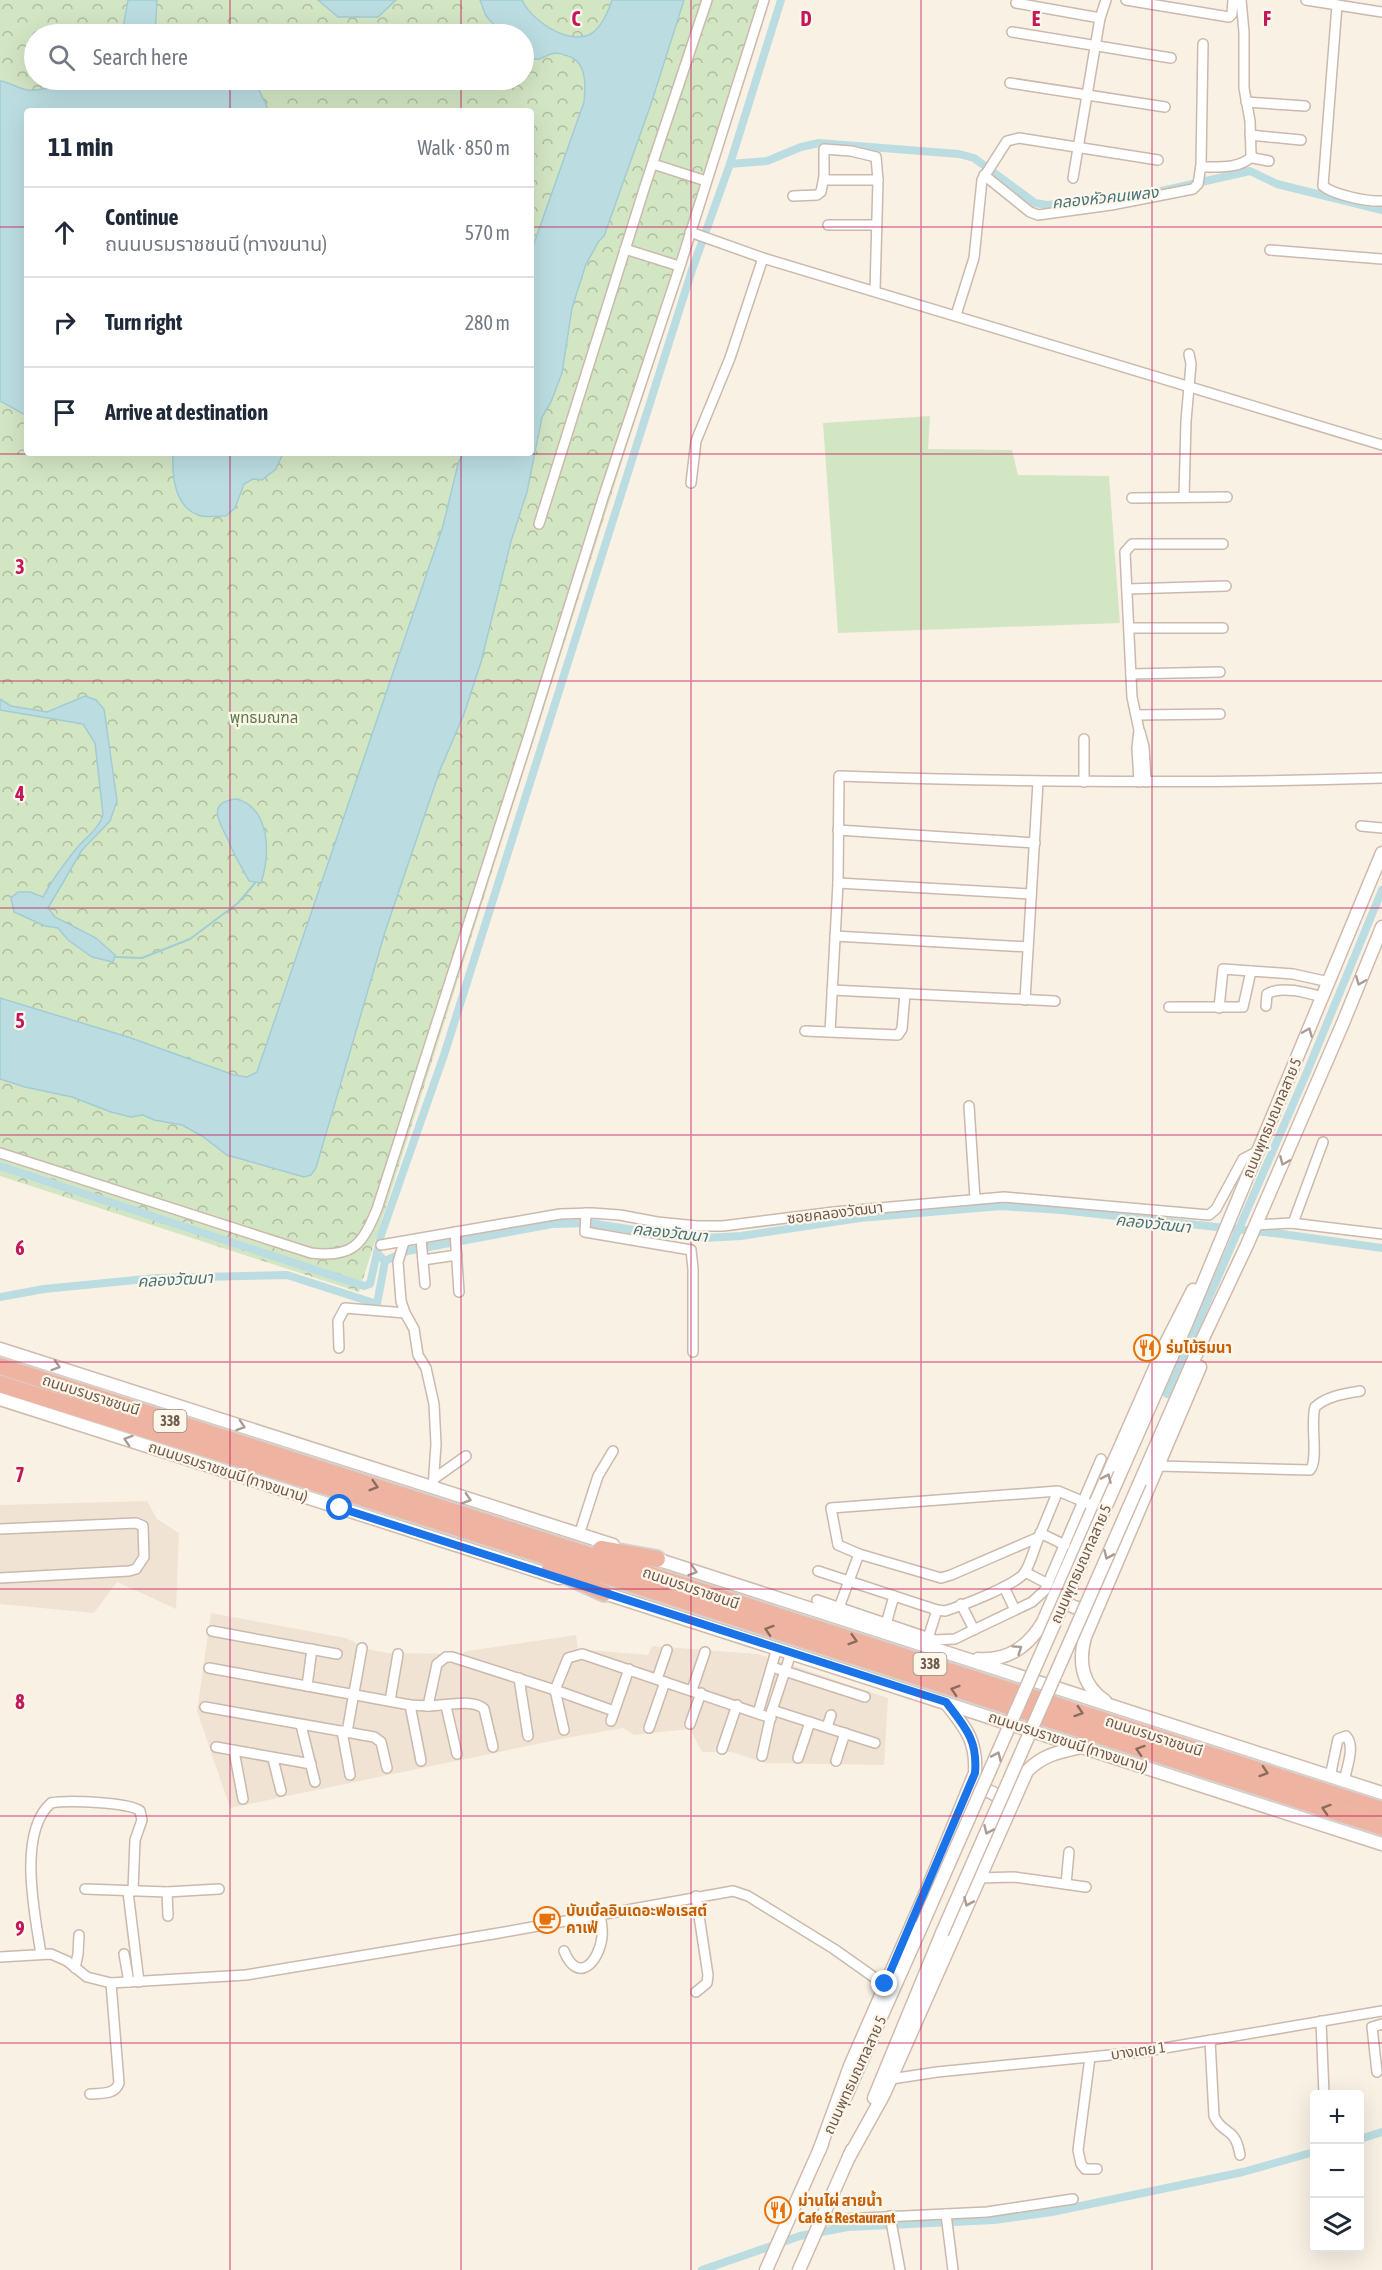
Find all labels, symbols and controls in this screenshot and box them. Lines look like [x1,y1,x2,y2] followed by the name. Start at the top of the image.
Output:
[572,7,581,30] text: C
[800,7,812,30] text: D
[1032,7,1041,30] text: E
[1263,7,1271,30] text: F
[24,24,534,90] search box
[45,41,78,74] icon: search
[93,44,188,70] text: Search here
[48,132,113,162] text: 11 min
[418,136,510,159] text: Walk · 850 m
[1051,182,1160,212] water label: คลองหัวคนเพลง
[105,204,179,230] text: Continue
[48,216,81,249] icon: ahead
[465,221,510,244] text: 570 m
[105,232,327,255] text: ถนนบรมราชชนนี (ทางขนาน)
[48,306,81,339] icon: right
[105,309,182,335] text: Turn right
[465,311,510,334] text: 280 m
[48,396,81,429] icon: arrive
[105,399,268,425] text: Arrive at destination
[15,555,25,578] text: 3
[230,709,298,727] park label: พุทธมณฑล
[14,782,25,805] text: 4
[1355,975,1367,986] one-way arrow
[15,1009,25,1032] text: 5
[1301,1027,1313,1038] one-way arrow
[1239,1055,1305,1181] street label: ถนนพุทธมณฑลสาย 5
[1279,1154,1291,1165] one-way arrow
[786,1198,884,1227] street label: ซอยคลองวัฒนา
[1115,1210,1193,1236] water label: คลองวัฒนา
[632,1219,710,1245] water label: คลองวัฒนา
[15,1236,25,1259] text: 6
[137,1268,215,1290] water label: คลองวัฒนา
[1132,1333,1162,1363] restaurant icon: ร่มไม้ริมนา
[1166,1339,1232,1356] place label: ร่มไม้ริมนา
[50,1359,61,1372] one-way arrow
[40,1371,142,1418] street label: ถนนบรมราชชนนี
[154,1410,186,1432] road number: 338
[235,1419,246,1431] one-way arrow
[123,1435,134,1447] one-way arrow
[146,1438,310,1505] street label: ถนนบรมราชชนนี (ทางขนาน)
[15,1463,25,1486] text: 7
[1099,1473,1111,1484] one-way arrow
[369,1479,379,1491] one-way arrow
[461,1492,472,1504] one-way arrow
[326,1494,352,1520] route start
[1047,1502,1115,1626] street label: ถนนพุทธมณฑลสาย 5
[1103,1549,1115,1560] one-way arrow
[640,1563,742,1612] street label: ถนนบรมราชชนนี
[687,1564,698,1576] one-way arrow
[764,1624,775,1637] one-way arrow
[847,1633,858,1645] one-way arrow
[1011,1645,1022,1656] one-way arrow
[914,1653,946,1675] road number: 338
[950,1685,961,1697] one-way arrow
[15,1690,25,1713] text: 8
[1073,1705,1084,1717] one-way arrow
[986,1708,1150,1775] street label: ถนนบรมราชชนนี (ทางขนาน)
[1103,1712,1205,1759] street label: ถนนบรมราชชนนี
[1135,1745,1146,1757] one-way arrow
[989,1751,1001,1762] one-way arrow
[1258,1765,1269,1777] one-way arrow
[1321,1804,1332,1816] one-way arrow
[983,1823,995,1834] one-way arrow
[963,1896,975,1907] one-way arrow
[566,1901,707,1936] place label: บับเบิ้ลอินเดอะฟอเรสต์ คาเฟ่
[532,1905,562,1935] cafe icon: บับเบิ้ลอินเดอะฟอเรสต์ คาเฟ่
[15,1917,25,1940] text: 9
[871,1970,897,1996] route end
[820,2013,890,2137] street label: ถนนพุทธมณฑลสาย 5
[1109,2038,1166,2063] street label: บางเตย 1
[1310,2090,1364,2252] map controls
[1310,2090,1364,2144] button: +
[1310,2144,1364,2198] button: −
[798,2190,896,2226] place label: ม่านไผ่ สายน้ำ Cafe & Restaurant
[763,2195,793,2225] restaurant icon: ม่านไผ่ สายน้ำ Cafe & Restaurant
[1310,2198,1364,2252] button: layers

